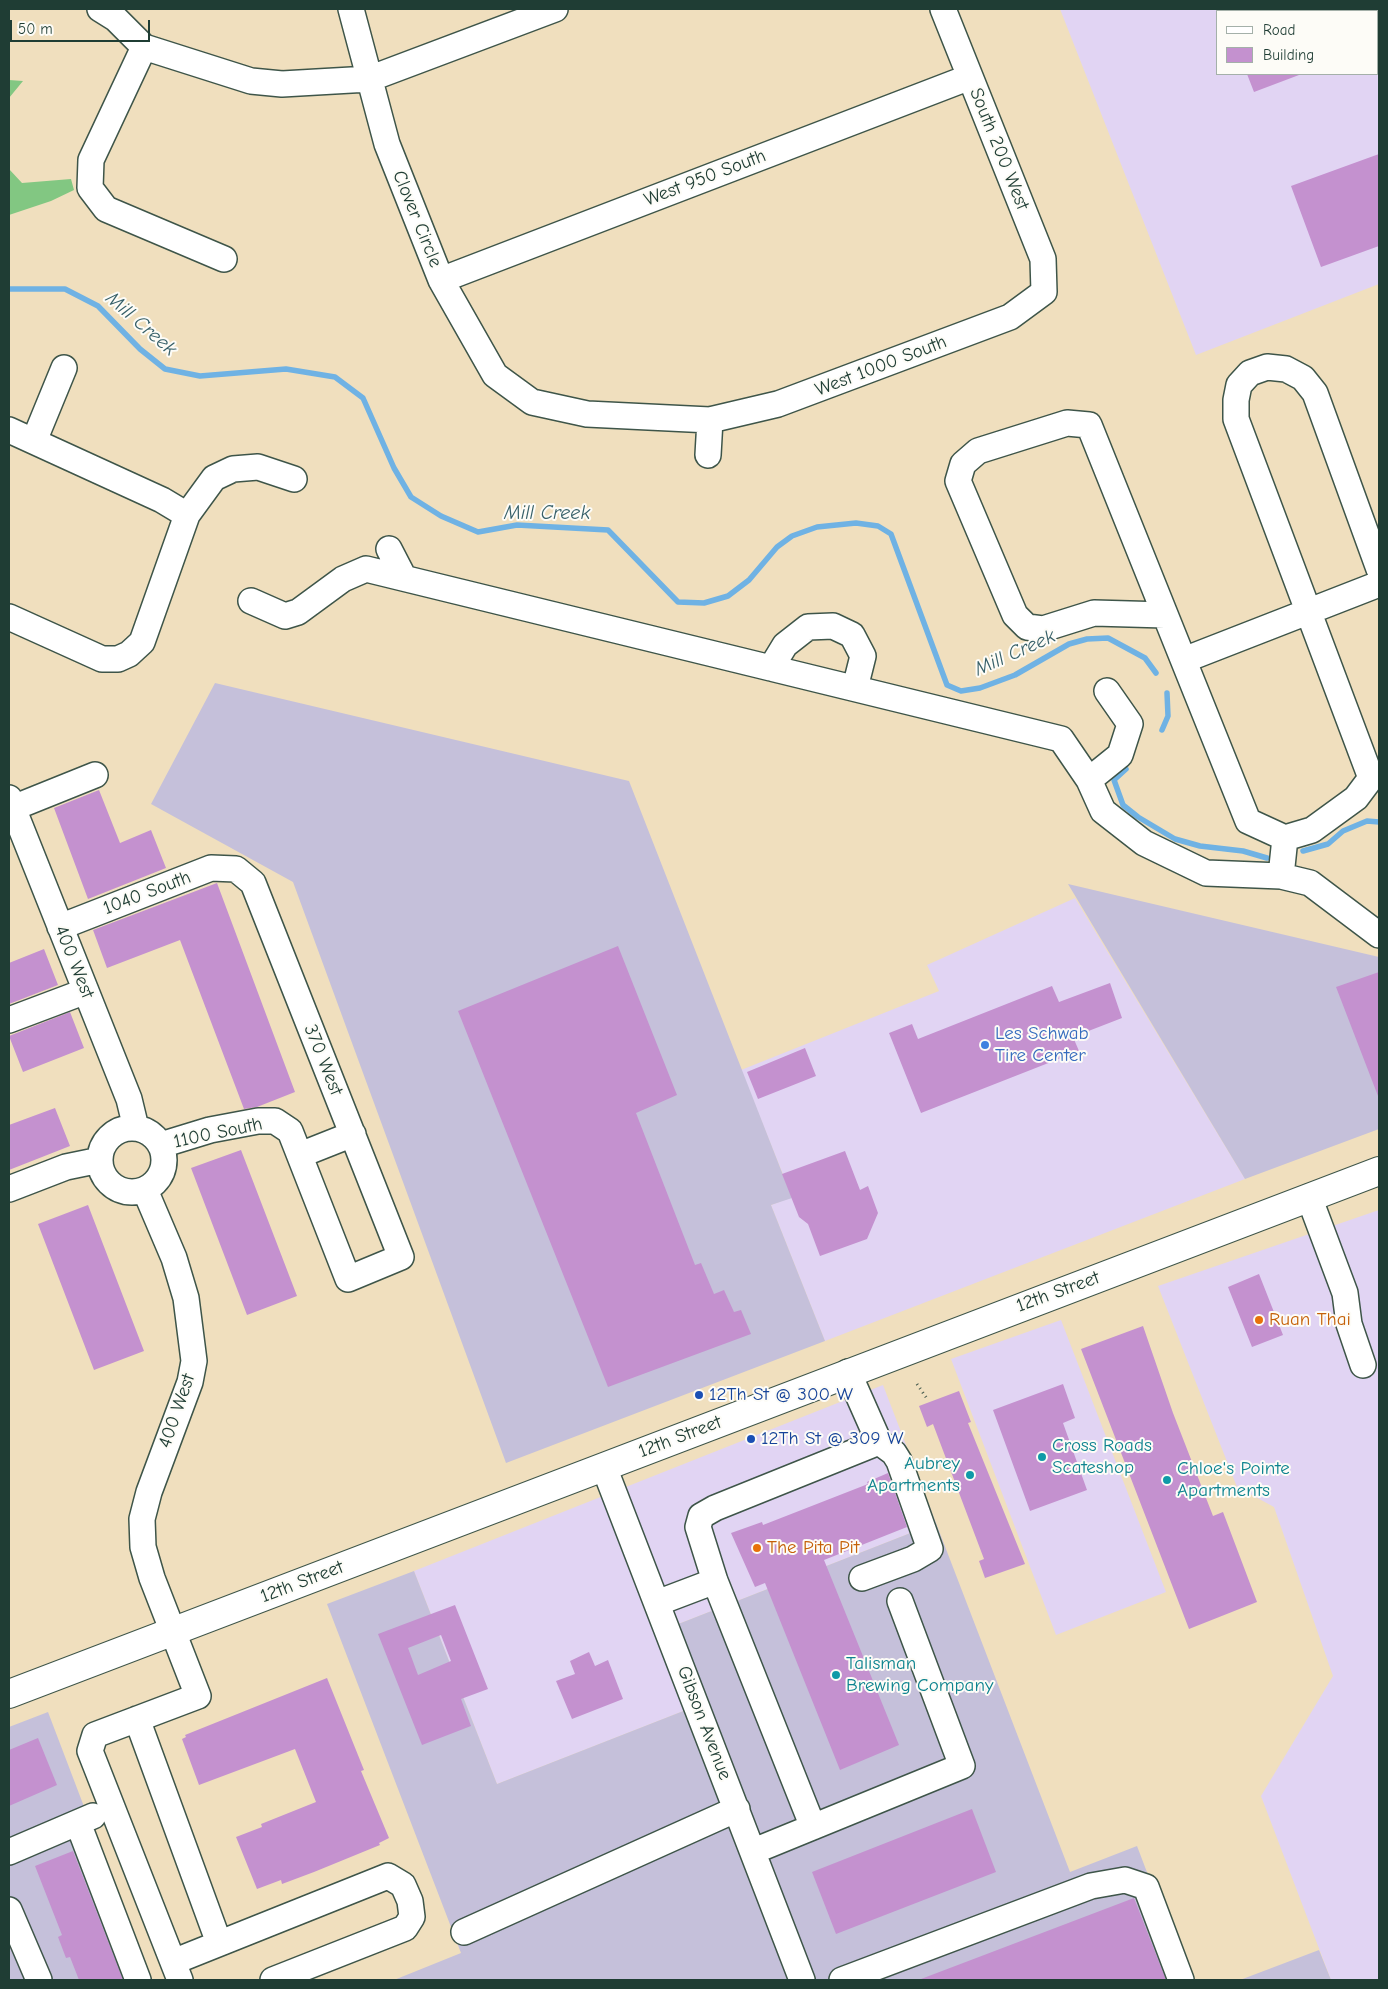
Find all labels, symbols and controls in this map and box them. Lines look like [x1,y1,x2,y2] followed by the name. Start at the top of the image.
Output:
[12,10,152,42] scale bar
[1216,10,1378,75] legend
[18,20,53,38] text: 50 m
[1263,21,1295,39] text: Road
[1263,46,1314,64] text: Building
[964,85,1034,213] street label: South 200 West
[641,144,769,212] street label: West 950 South
[387,167,447,271] street label: Clover Circle
[101,287,181,361] water label: Mill Creek
[812,330,950,402] street label: West 1000 South
[504,501,590,525] water label: Mill Creek
[971,624,1059,682] water label: Mill Creek
[100,866,194,920] street label: 1040 South
[49,922,99,1002] street label: 400 West
[298,1021,348,1099] street label: 370 West
[995,1023,1089,1067] place label: Les Schwab Tire Center
[979,1039,991,1051] marker: Les Schwab Tire Center
[171,1112,265,1154] street label: 1100 South
[1013,1266,1103,1318] street label: 12th Street
[1269,1309,1351,1331] place label: Ruan Thai
[1253,1314,1265,1326] marker: Ruan Thai
[154,1371,200,1451] street label: 400 West
[709,1384,853,1406] place label: 12Th St @ 300 W
[693,1389,705,1401] marker: 12Th St @ 300 W
[635,1411,725,1463] street label: 12th Street
[761,1428,903,1450] place label: 12Th St @ 309 W
[745,1433,757,1445] marker: 12Th St @ 309 W
[1052,1435,1152,1479] place label: Cross Roads Scateshop
[1036,1451,1048,1463] marker: Cross Roads Scateshop
[867,1453,960,1497] place label: Aubrey Apartments
[1177,1458,1290,1502] place label: Chloe's Pointe Apartments
[964,1469,976,1481] marker: Aubrey Apartments
[1161,1474,1173,1486] marker: Chloe's Pointe Apartments
[767,1537,859,1559] place label: The Pita Pit
[751,1542,763,1554] marker: The Pita Pit
[257,1556,347,1608] street label: 12th Street
[846,1653,993,1697] place label: Talisman Brewing Company
[672,1663,736,1783] street label: Gibson Avenue
[830,1669,842,1681] marker: Talisman Brewing Company

